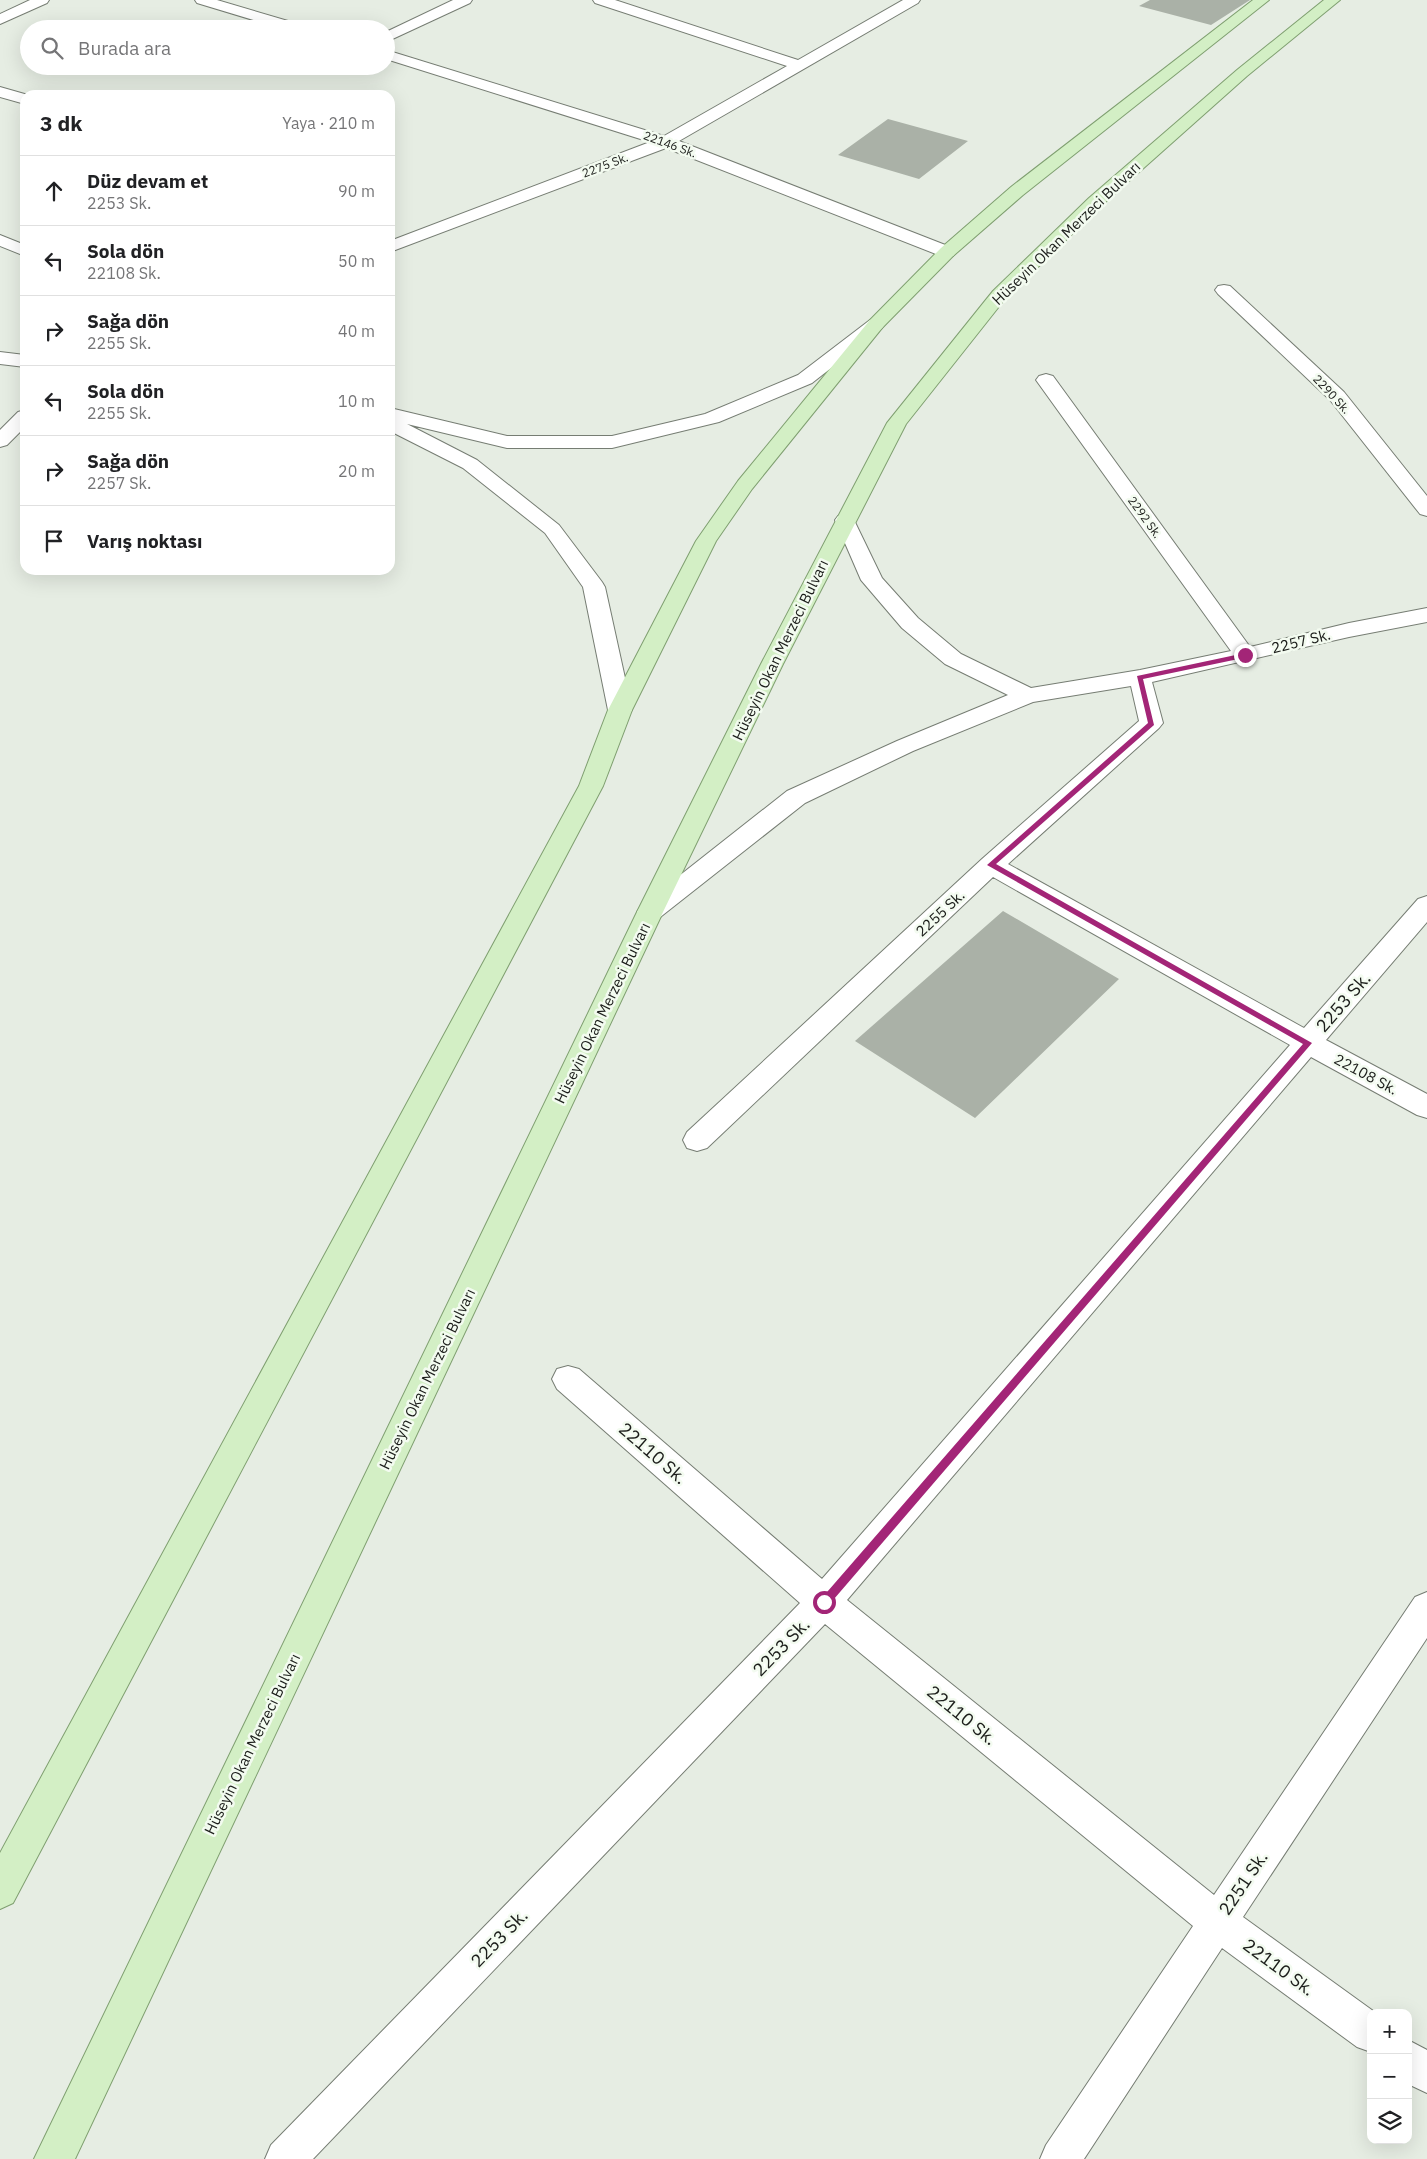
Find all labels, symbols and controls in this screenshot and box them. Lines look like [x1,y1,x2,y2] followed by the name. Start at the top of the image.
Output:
[20,20,395,75] search box
[38,34,66,62] icon: search
[78,36,171,60] text: Burada ara
[40,109,82,137] text: 3 dk
[282,113,375,133] text: Yaya · 210 m
[641,127,699,161] street label: 22146 Sk.
[580,149,630,181] street label: 2275 Sk.
[988,157,1144,309] street label: Hüseyin Okan Merzeci Bulvarı
[87,169,208,193] text: Düz devam et
[40,177,68,205] icon: ahead
[338,181,375,201] text: 90 m
[87,193,151,213] text: 2253 Sk.
[87,239,164,263] text: Sola dön
[40,247,68,275] icon: left
[338,251,375,271] text: 50 m
[87,263,161,283] text: 22108 Sk.
[87,309,169,333] text: Sağa dön
[40,317,68,345] icon: right
[338,321,375,341] text: 40 m
[87,333,151,353] text: 2255 Sk.
[1310,371,1354,417] street label: 2290 Sk.
[87,379,164,403] text: Sola dön
[40,387,68,415] icon: left
[338,391,375,411] text: 10 m
[87,403,151,423] text: 2255 Sk.
[87,449,169,473] text: Sağa dön
[40,457,68,485] icon: right
[338,461,375,481] text: 20 m
[87,473,151,493] text: 2257 Sk.
[1125,493,1165,541] street label: 2292 Sk.
[40,527,68,555] icon: arrive
[87,529,202,553] text: Varış noktası
[728,556,832,744] street label: Hüseyin Okan Merzeci Bulvarı
[1269,624,1333,658] street label: 2257 Sk.
[1234,644,1257,667] route end
[911,886,969,940] street label: 2255 Sk.
[550,919,654,1107] street label: Hüseyin Okan Merzeci Bulvarı
[1311,967,1375,1037] street label: 2253 Sk.
[1331,1049,1401,1099] street label: 22108 Sk.
[375,1285,479,1473] street label: Hüseyin Okan Merzeci Bulvarı
[614,1417,692,1489] street label: 22110 Sk.
[813,1591,836,1614] route start
[748,1613,814,1681] street label: 2253 Sk.
[200,1650,304,1838] street label: Hüseyin Okan Merzeci Bulvarı
[922,1680,1002,1750] street label: 22110 Sk.
[1213,1847,1273,1919] street label: 2251 Sk.
[466,1904,532,1972] street label: 2253 Sk.
[1239,1933,1319,2001] street label: 22110 Sk.
[1367,2009,1412,2144] map controls
[1367,2009,1412,2054] button: +
[1367,2054,1412,2099] button: −
[1367,2099,1412,2144] button: layers

